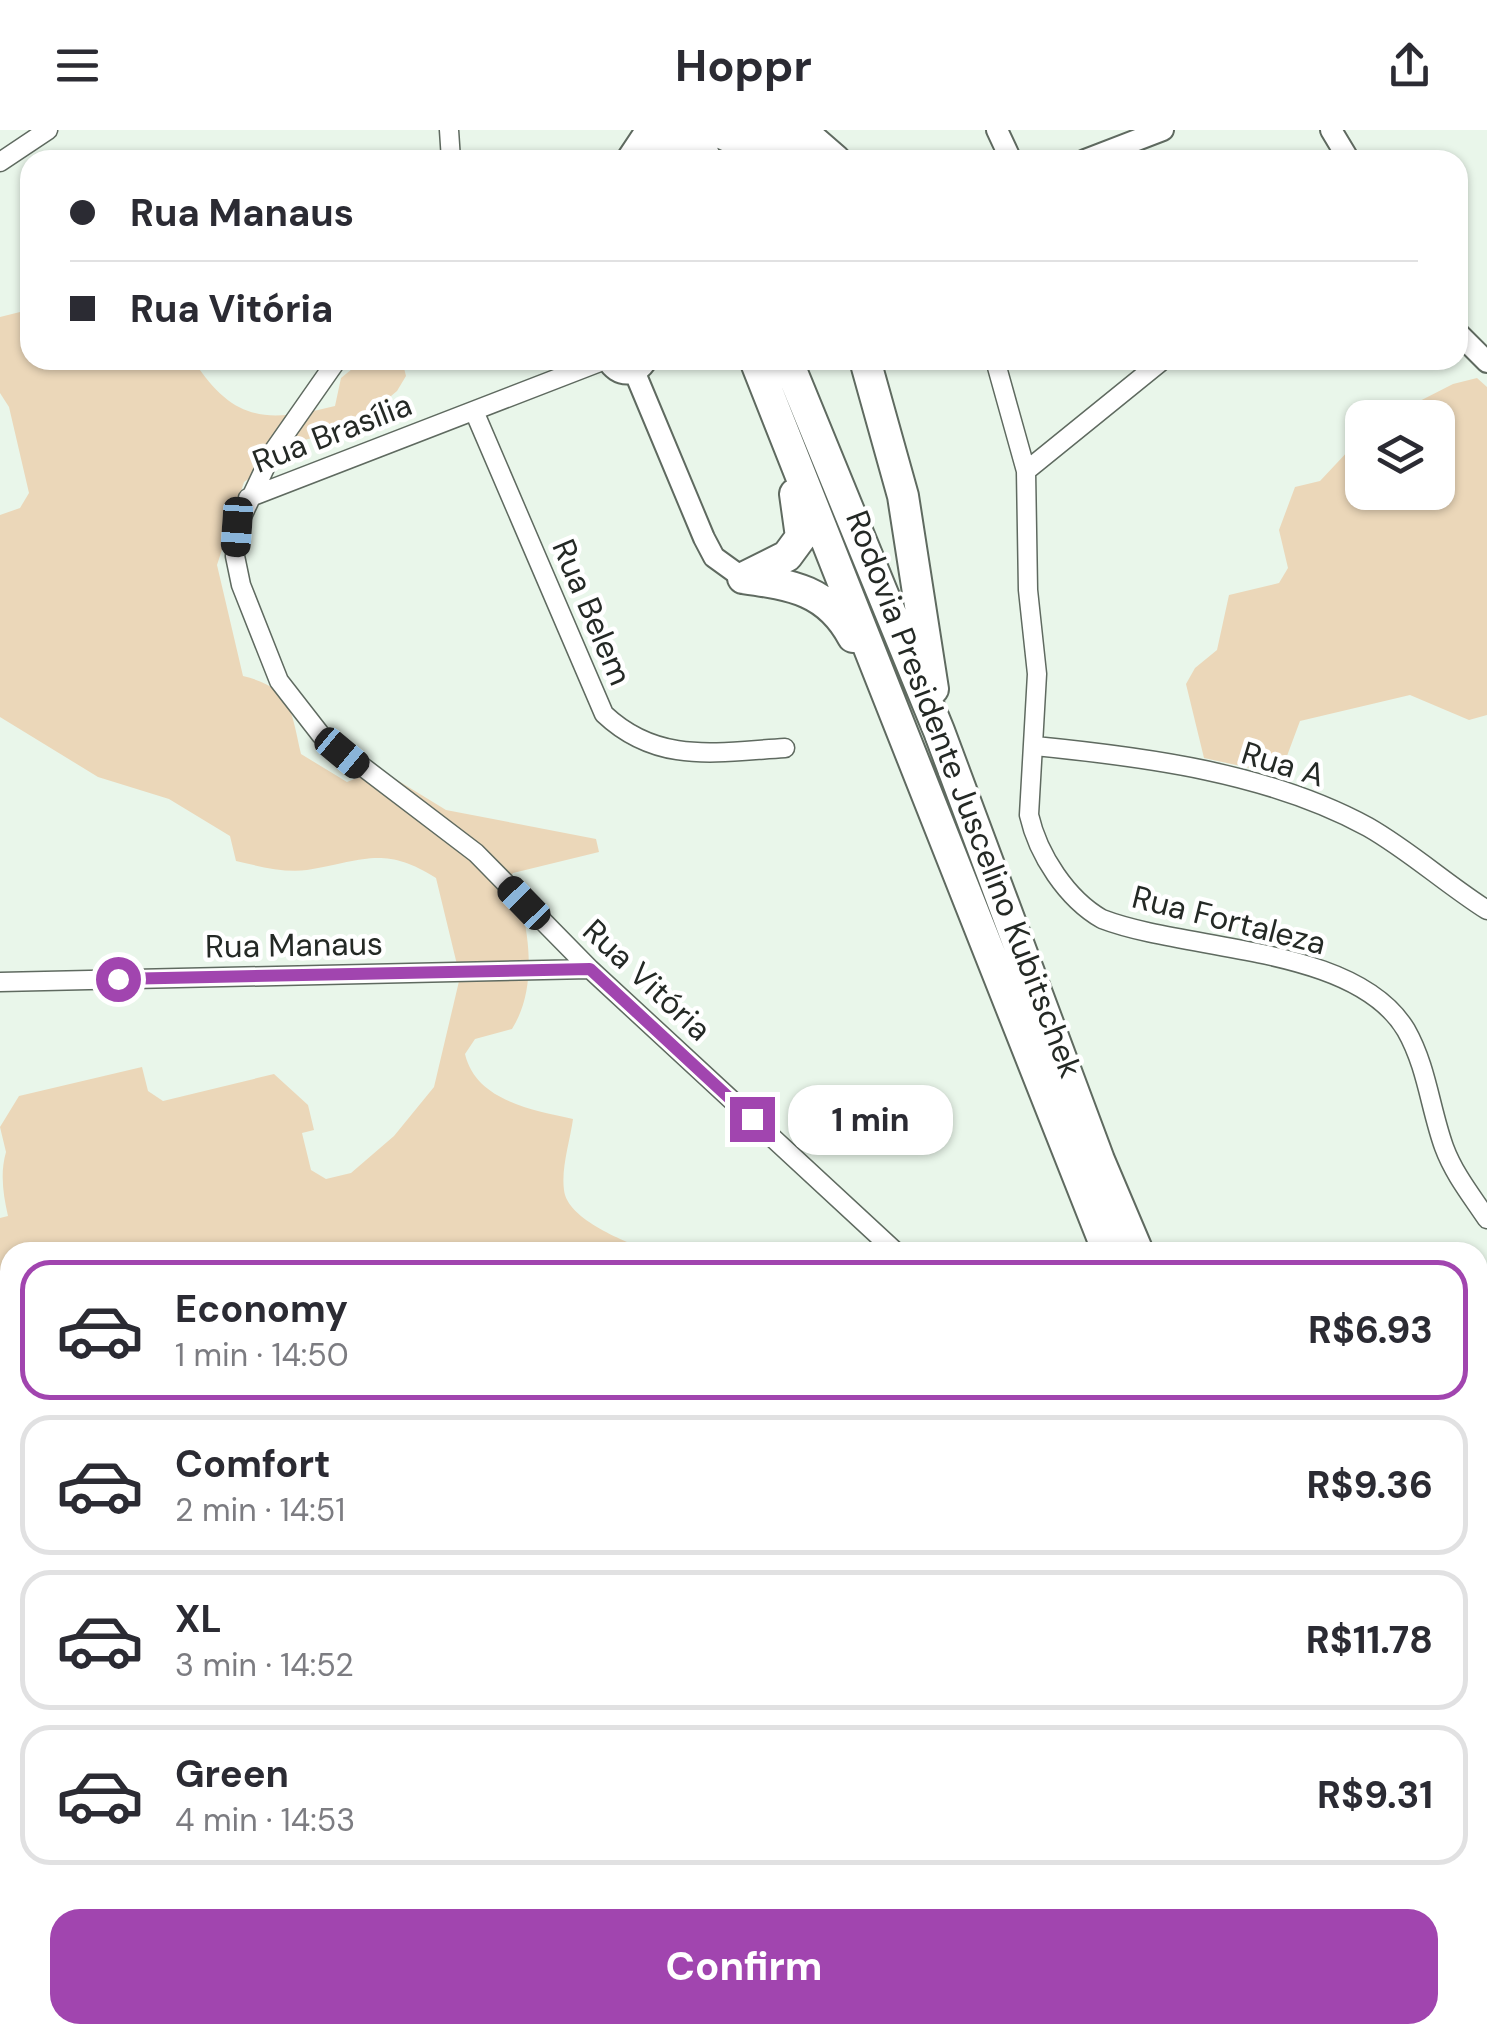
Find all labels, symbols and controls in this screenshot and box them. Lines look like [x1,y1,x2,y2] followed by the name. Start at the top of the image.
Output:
[675,36,812,95] text: Hoppr
[50,38,105,93] icon: menu
[1382,38,1437,93] icon: share
[130,188,354,238] text: Rua Manaus
[130,284,333,334] text: Rua Vitória
[246,383,418,483] street label: Rua Brasília
[1345,400,1455,510] map controls
[1345,400,1455,510] button: layers
[220,496,254,558] car
[836,504,1092,1084] street label: Rodovia Presidente Juscelino Kubitschek
[542,533,642,691] street label: Rua Belem
[309,722,375,784] car
[1236,732,1330,796] street label: Rua A
[492,871,556,935] car
[1128,876,1330,964] street label: Rua Fortaleza
[574,910,720,1050] street label: Rua Vitória
[205,922,383,968] street label: Rua Manaus
[96,957,141,1002] route start
[787,1084,952,1154] callout: 1 min
[730,1097,775,1142] route end
[832,1099,909,1141] text: 1 min
[175,1284,348,1334] text: Economy
[55,1285,145,1375] icon: car
[1308,1305,1433,1355] text: R$6.93
[175,1334,349,1376] text: 1 min · 14:50
[175,1439,331,1489] text: Comfort
[55,1440,145,1530] icon: car
[1306,1460,1433,1510] text: R$9.36
[175,1489,345,1531] text: 2 min · 14:51
[175,1594,222,1644] text: XL
[55,1595,145,1685] icon: car
[1306,1615,1433,1665] text: R$11.78
[175,1644,354,1686] text: 3 min · 14:52
[175,1749,289,1799] text: Green
[55,1750,145,1840] icon: car
[1317,1770,1433,1820] text: R$9.31
[175,1799,355,1841] text: 4 min · 14:53
[50,1909,1438,2024] button: Confirm

